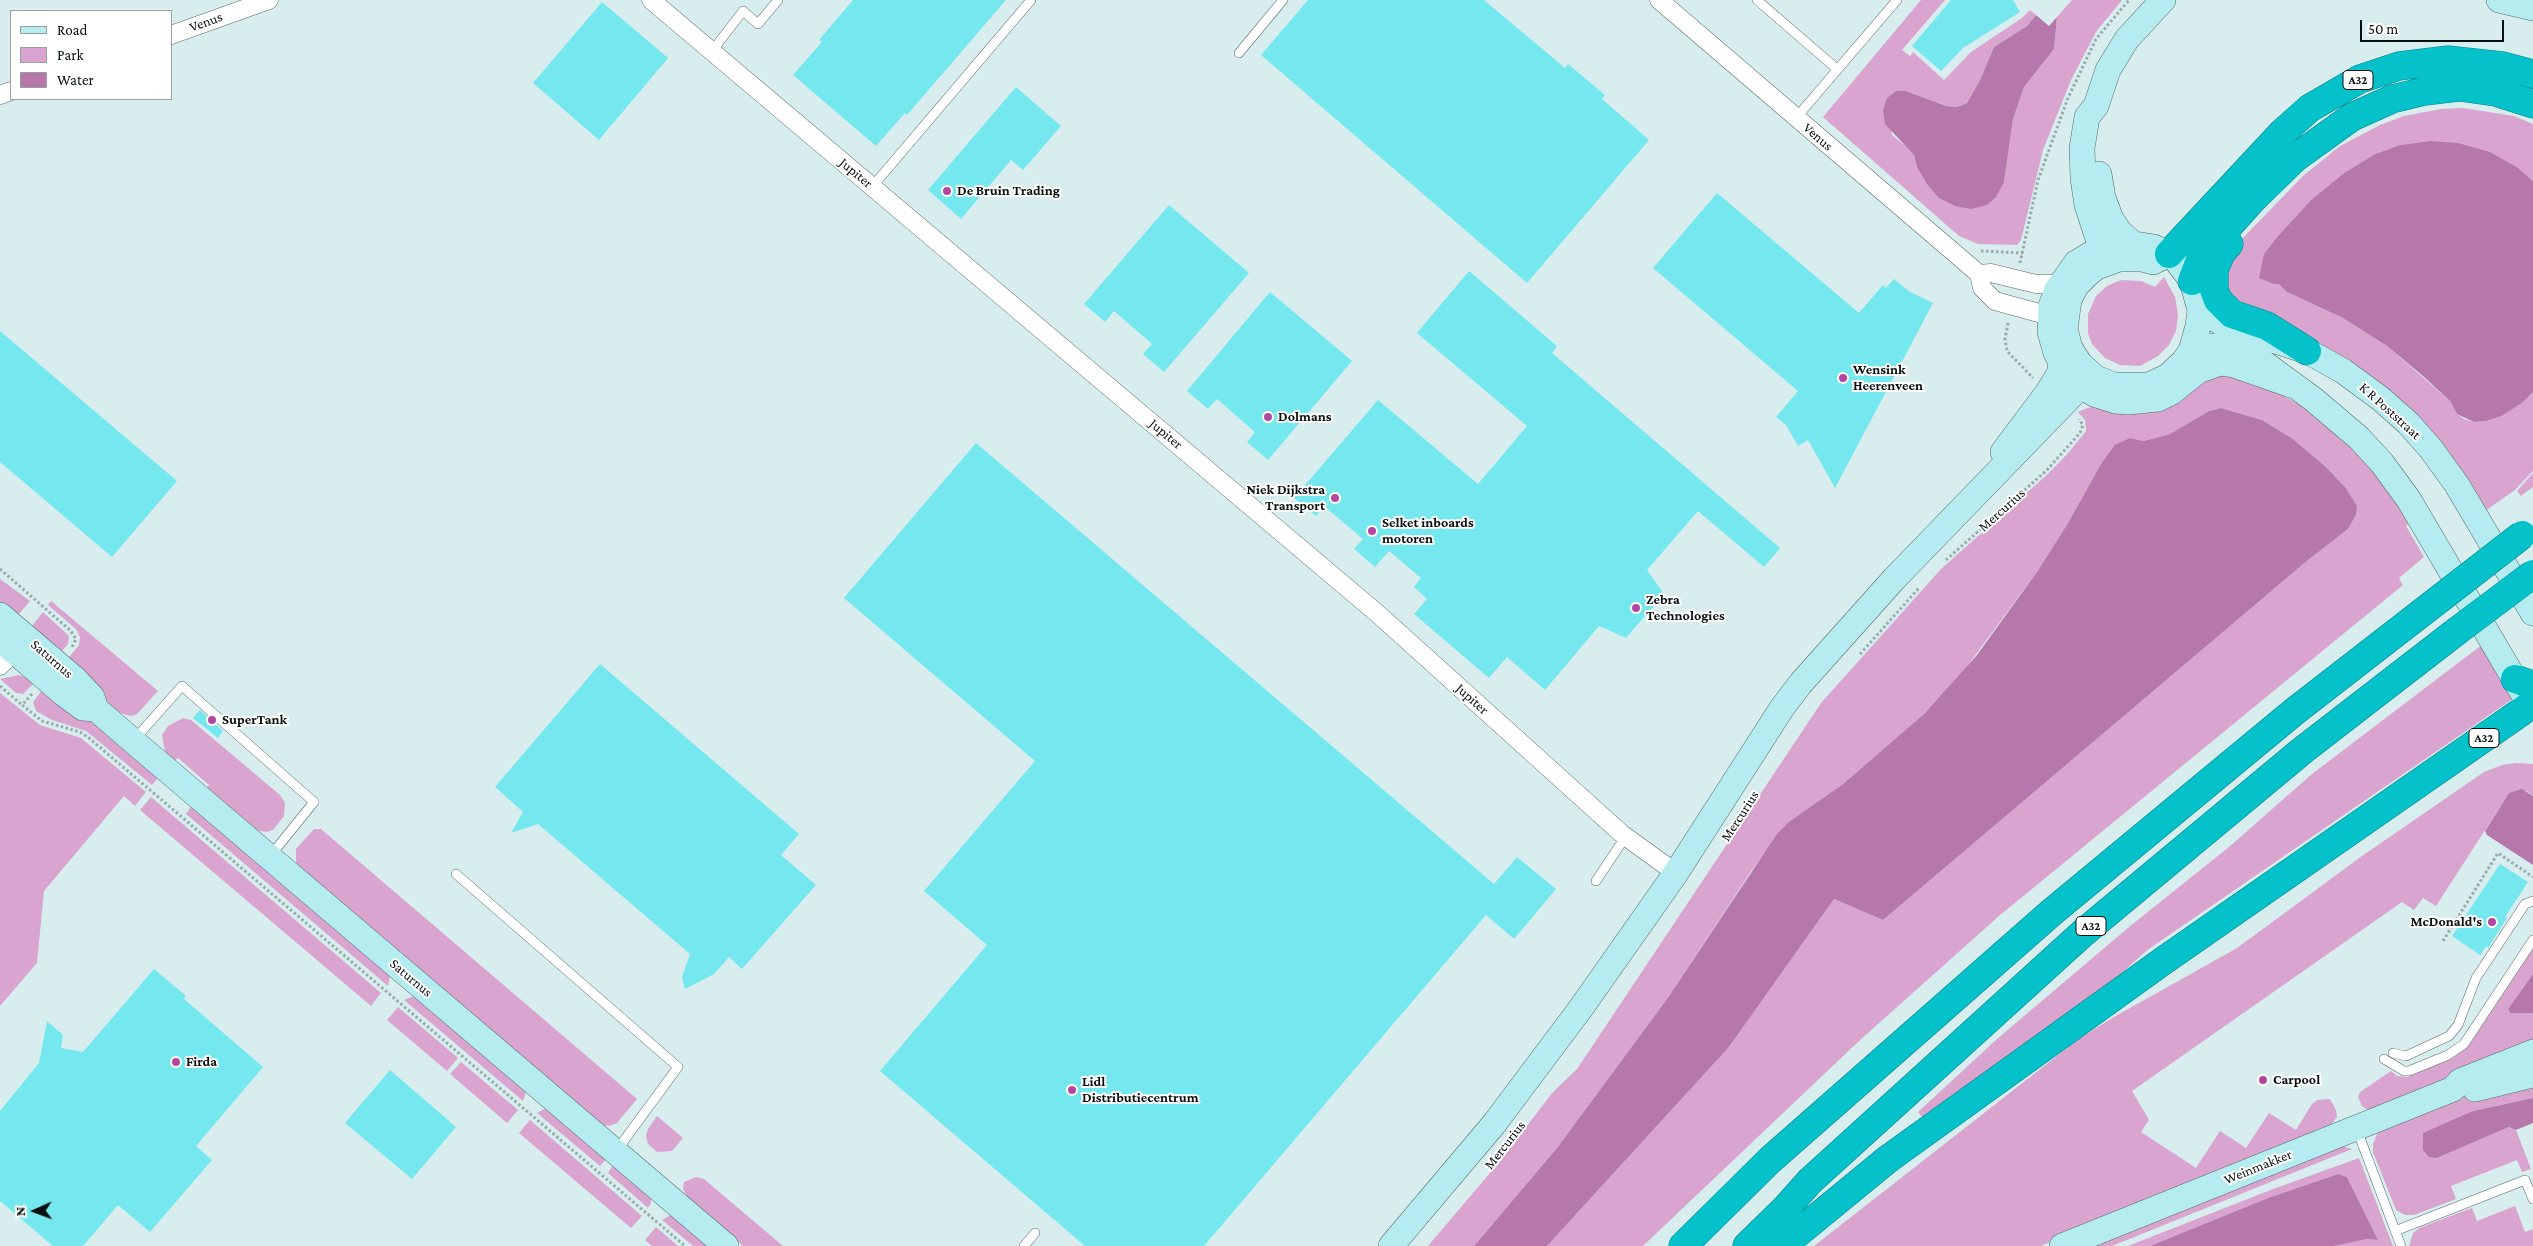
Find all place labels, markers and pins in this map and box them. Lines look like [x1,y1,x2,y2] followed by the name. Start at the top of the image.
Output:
[957,183,1060,199] place label: De Bruin Trading
[941,185,953,197] marker: De Bruin Trading
[1853,362,1923,394] place label: Wensink Heerenveen
[1837,372,1849,384] marker: Wensink Heerenveen
[1278,409,1331,425] place label: Dolmans
[1262,411,1274,423] marker: Dolmans
[1246,482,1325,514] place label: Niek Dijkstra Transport
[1329,492,1341,504] marker: Niek Dijkstra Transport
[1382,515,1474,548] place label: Selket inboards motoren
[1366,525,1378,537] marker: Selket inboards motoren
[1646,592,1725,624] place label: Zebra Technologies
[1630,602,1642,614] marker: Zebra Technologies
[222,712,287,728] place label: SuperTank
[206,714,218,726] marker: SuperTank
[2410,914,2482,930] place label: McDonald's
[2486,916,2498,928] marker: McDonald's
[186,1054,217,1070] place label: Firda
[170,1056,182,1068] marker: Firda
[2273,1072,2320,1088] place label: Carpool
[1082,1074,1199,1106] place label: Lidl Distributiecentrum
[2257,1074,2269,1086] marker: Carpool
[1066,1084,1078,1096] marker: Lidl Distributiecentrum

